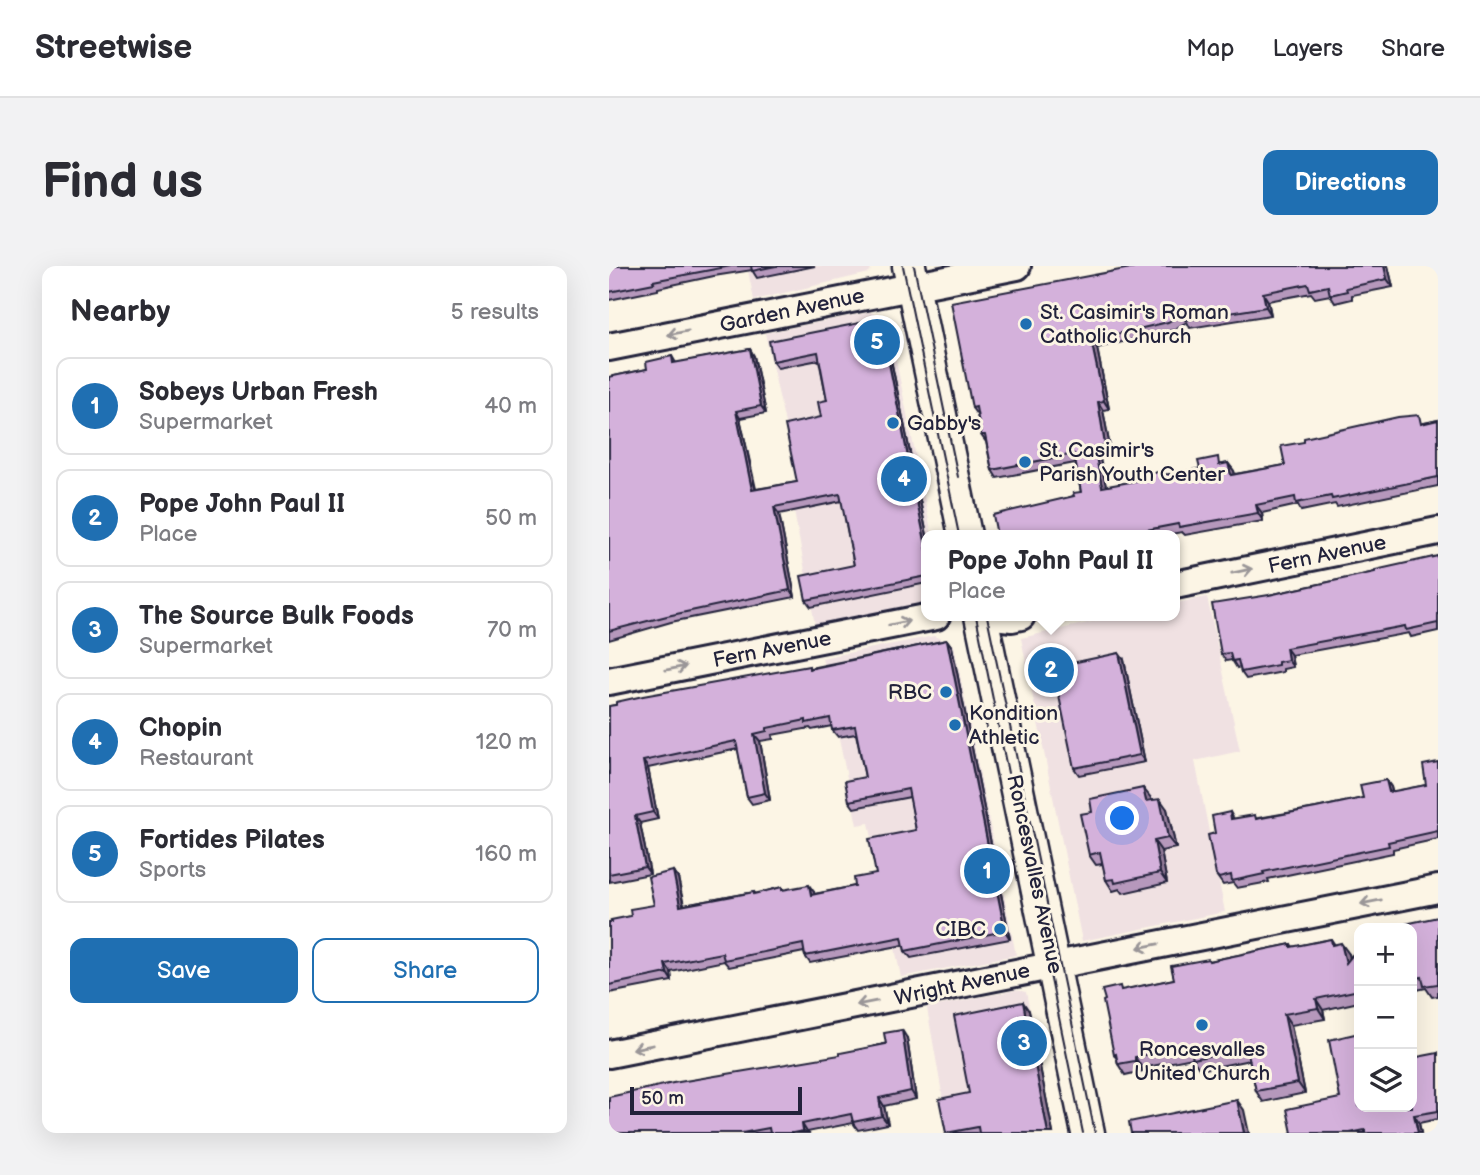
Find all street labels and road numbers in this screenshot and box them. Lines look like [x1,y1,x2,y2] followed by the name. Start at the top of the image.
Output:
[717,283,867,338] street label: Garden Avenue
[1266,530,1388,579] street label: Fern Avenue
[711,626,833,673] street label: Fern Avenue
[1001,772,1068,976] street label: Roncesvalles Avenue
[892,958,1032,1011] street label: Wright Avenue

